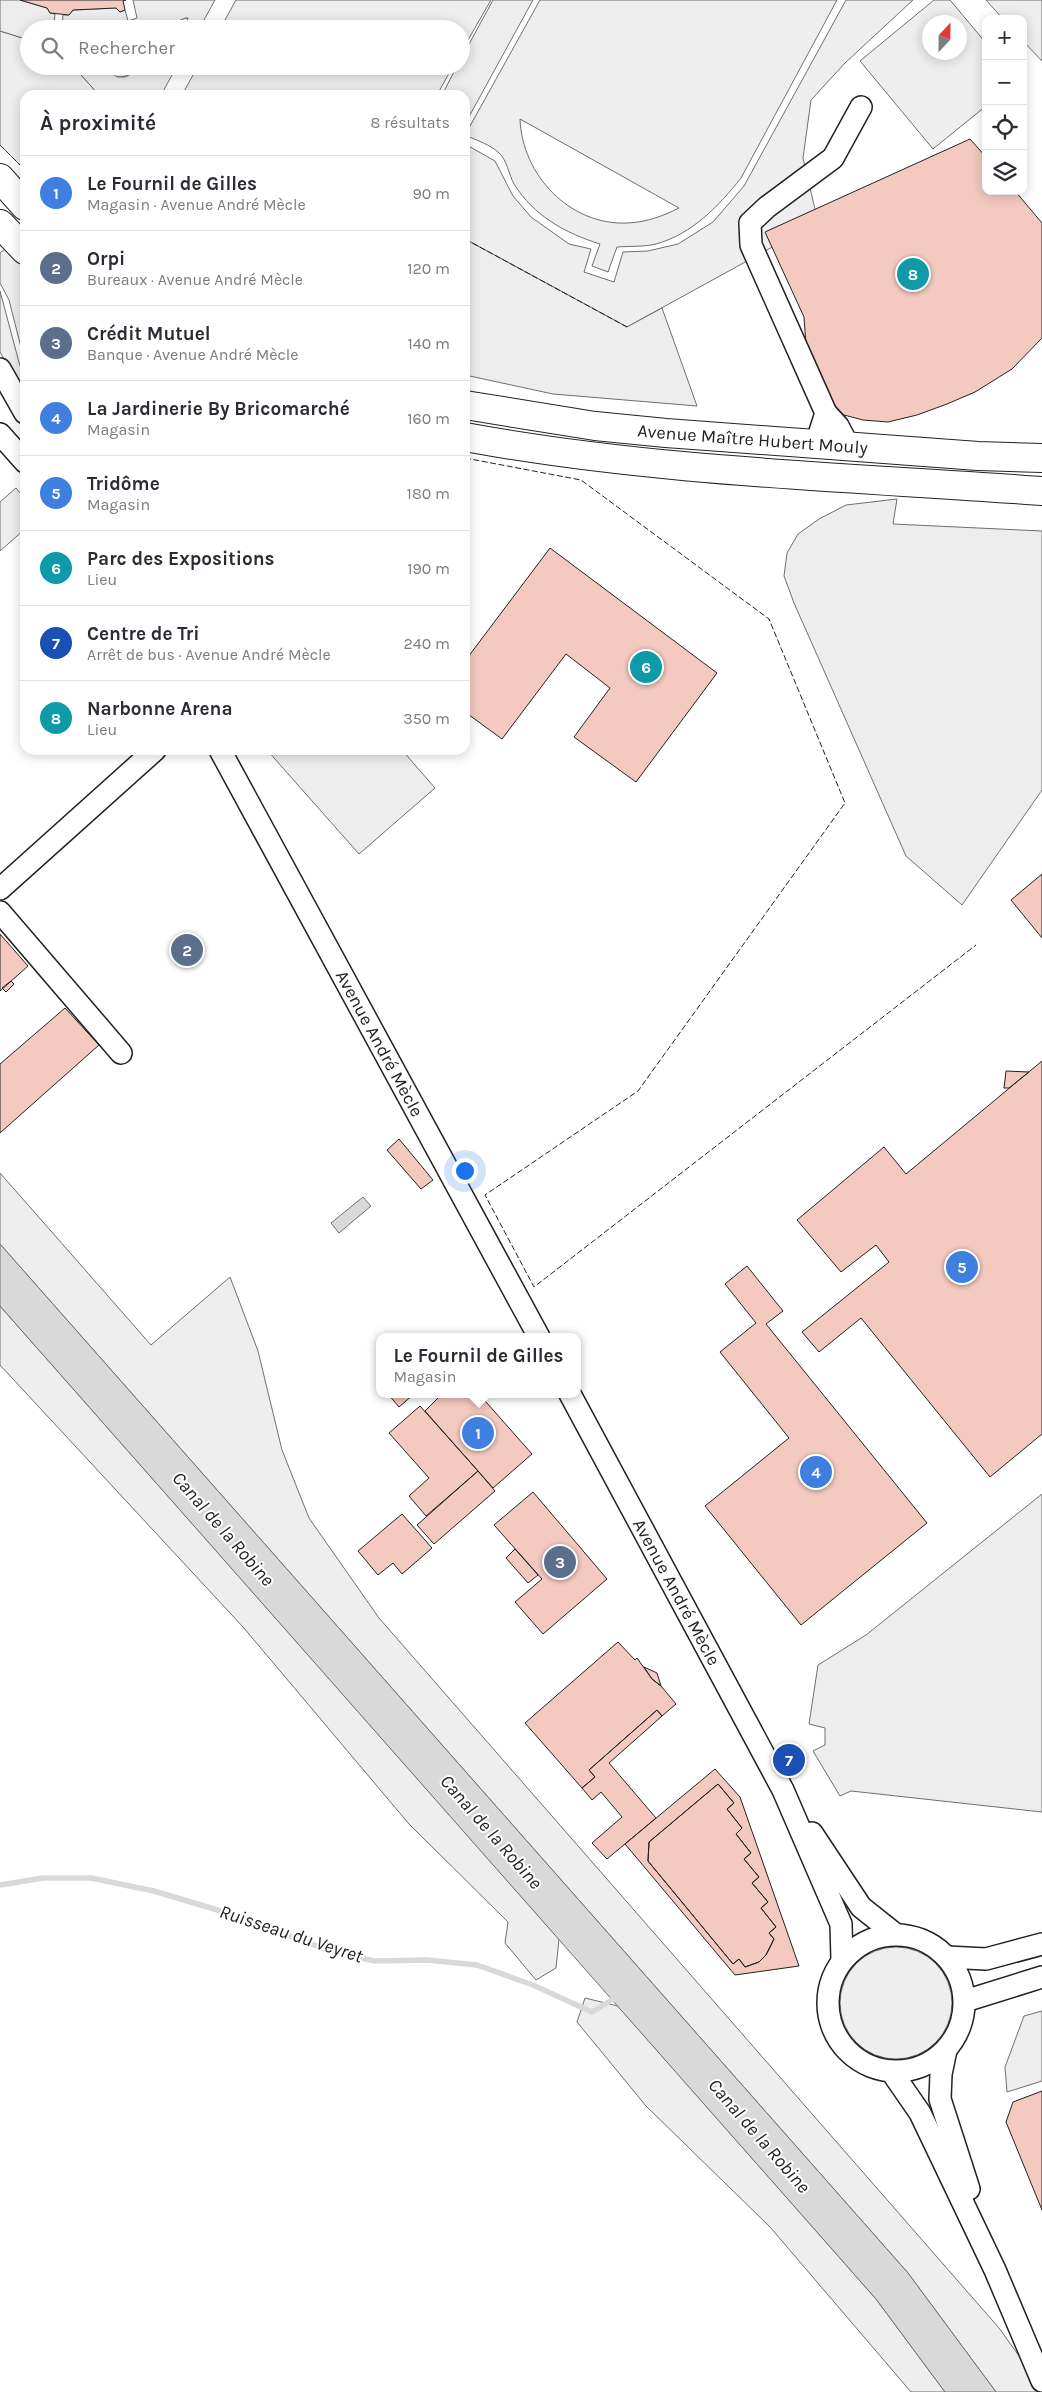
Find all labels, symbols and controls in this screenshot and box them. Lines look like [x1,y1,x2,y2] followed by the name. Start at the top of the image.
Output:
[922,15,967,60] north arrow
[982,15,1027,195] map controls
[982,15,1027,60] button: +
[20,20,470,75] search box
[38,34,66,62] icon: search
[78,37,175,59] text: Rechercher
[982,60,1027,105] button: −
[982,105,1027,150] button: locate
[40,111,156,135] text: À proximité
[371,113,450,132] text: 8 résultats
[982,150,1027,195] button: layers
[87,173,257,195] text: Le Fournil de Gilles
[53,184,59,203] text: 1
[412,184,450,203] text: 90 m
[87,195,306,214] text: Magasin · Avenue André Mècle
[87,248,125,270] text: Orpi
[897,255,929,293] pin: 8
[51,259,61,278] text: 2
[407,259,450,278] text: 120 m
[87,270,303,289] text: Bureaux · Avenue André Mècle
[87,323,211,345] text: Crédit Mutuel
[51,334,61,353] text: 3
[408,334,450,353] text: 140 m
[87,345,298,364] text: Banque · Avenue André Mècle
[87,398,350,420] text: La Jardinerie By Bricomarché
[51,409,61,428] text: 4
[407,409,450,428] text: 160 m
[637,419,869,459] street label: Avenue Maître Hubert Mouly
[87,420,150,439] text: Magasin
[87,473,160,495] text: Tridôme
[51,484,61,503] text: 5
[407,484,450,503] text: 180 m
[87,495,150,514] text: Magasin
[87,548,275,570] text: Parc des Expositions
[51,559,61,578] text: 6
[407,559,450,578] text: 190 m
[87,570,117,589] text: Lieu
[87,623,200,645] text: Centre de Tri
[52,634,60,653] text: 7
[404,634,450,653] text: 240 m
[87,645,331,664] text: Arrêt de bus · Avenue André Mècle
[630,648,662,686] pin: 6
[87,698,233,720] text: Narbonne Arena
[51,709,61,728] text: 8
[403,709,450,728] text: 350 m
[87,720,117,739] text: Lieu
[171,931,203,969] pin: 2
[331,966,428,1121] street label: Avenue André Mècle
[452,1158,478,1184] your location
[946,1248,978,1286] pin: 5
[376,1333,581,1398] popup
[393,1345,564,1367] text: Le Fournil de Gilles
[393,1367,456,1386] text: Magasin
[462,1414,494,1452] pin: 1
[800,1453,832,1491] pin: 4
[167,1467,279,1591] water label: Canal de la Robine
[628,1515,725,1669] street label: Avenue André Mècle
[544,1543,576,1581] pin: 3
[773,1741,805,1779] pin: 7
[435,1770,547,1894] water label: Canal de la Robine
[217,1900,366,1968] water label: Ruisseau du Veyret
[703,2074,815,2198] water label: Canal de la Robine

